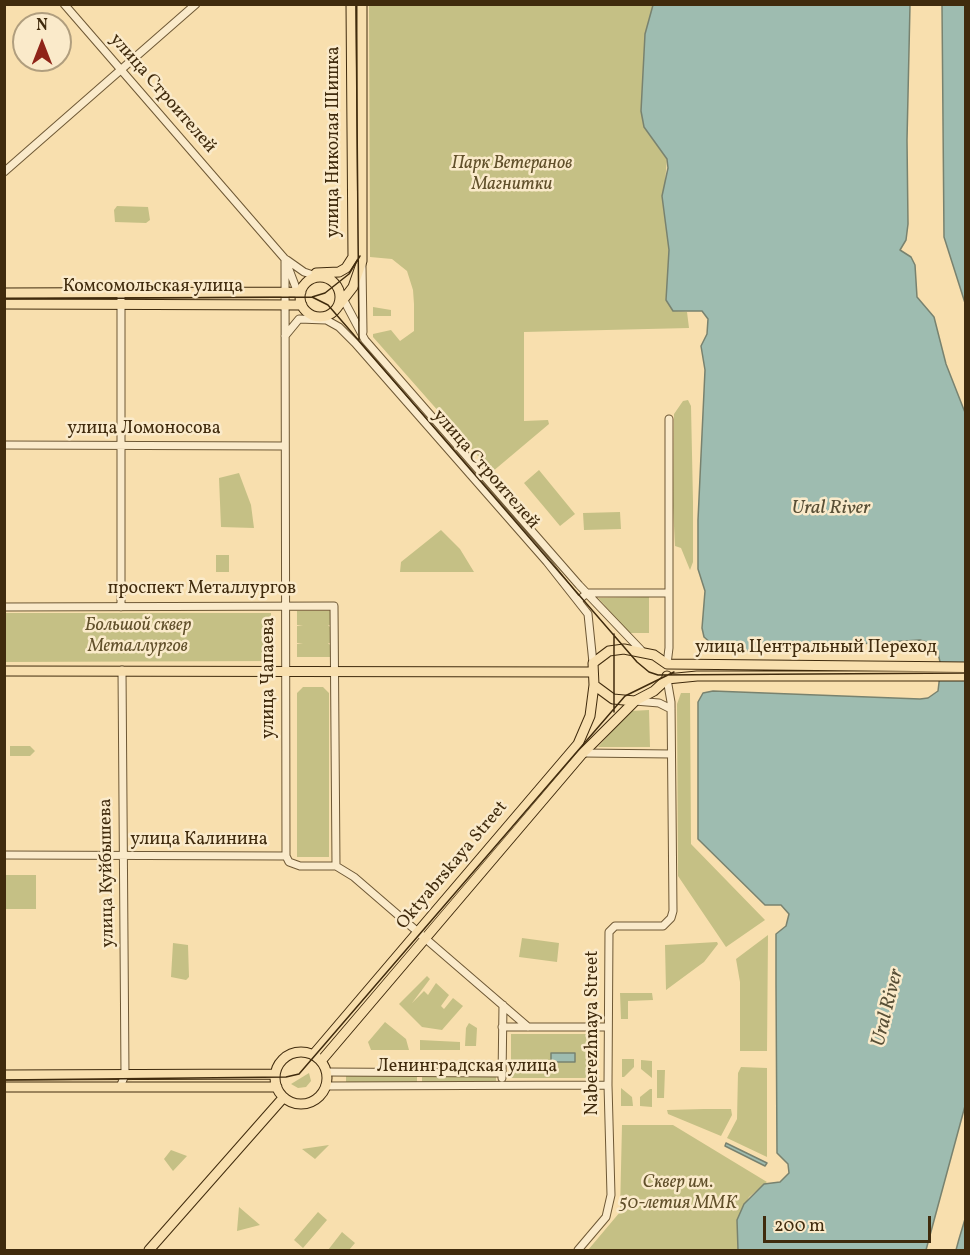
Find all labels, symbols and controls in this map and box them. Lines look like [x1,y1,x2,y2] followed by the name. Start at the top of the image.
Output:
[12,12,72,72] north arrow
[36,15,48,37] text: N
[104,30,220,158] street label: улица Строителей
[324,46,346,238] street label: улица Николая Шишка
[452,154,572,196] park label: Парк Ветеранов Магнитки
[63,277,243,299] street label: Комсомольская улица
[427,406,543,534] street label: улица Строителей
[67,419,221,441] street label: улица Ломоносова
[791,497,871,521] water label: Ural River
[108,579,296,601] street label: проспект Металлургов
[85,616,191,658] park label: Большой сквер Металлургов
[259,617,281,739] street label: улица Чапаева
[695,638,937,660] street label: улица Центральный Переход
[393,797,513,935] street label: Oktyabrskaya Street
[96,798,120,948] street label: улица Куйбышева
[130,830,268,852] street label: улица Калинина
[583,950,605,1116] street label: Naberezhnaya Street
[868,967,910,1049] water label: Ural River
[377,1057,557,1079] street label: Ленинградская улица
[619,1173,737,1216] park label: Сквер им. 50-летия ММК
[766,1204,934,1242] scale bar
[774,1214,825,1239] text: 200 m

